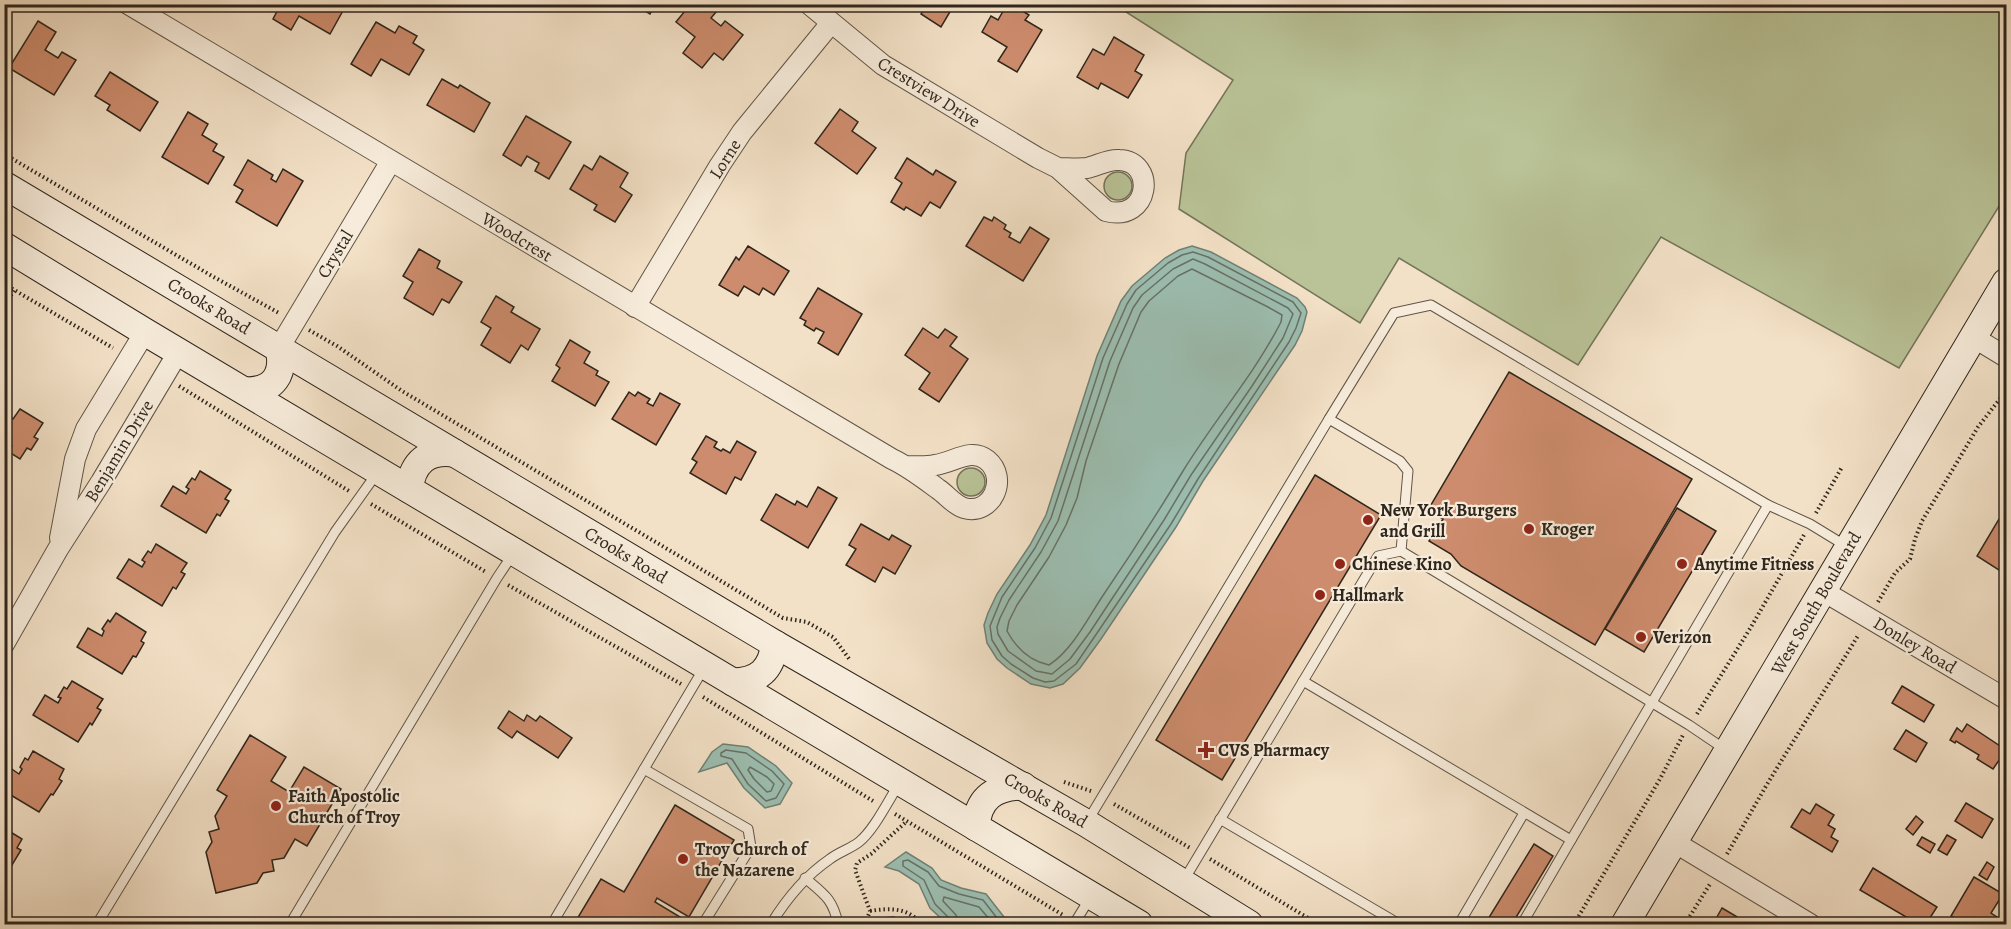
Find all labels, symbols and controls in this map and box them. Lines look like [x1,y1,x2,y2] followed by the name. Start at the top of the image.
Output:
[873,51,985,133] street label: Crestview Drive
[703,134,747,184] street label: Lorne
[476,206,557,268] street label: Woodcrest
[311,225,359,282] street label: Crystal
[163,272,255,340] street label: Crooks Road
[79,395,159,507] street label: Benjamin Drive
[1380,498,1517,543] place label: New York Burgers and Grill
[1361,513,1375,527] marker: New York Burgers and Grill
[1541,517,1595,541] place label: Kroger
[580,521,672,589] street label: Crooks Road
[1522,522,1536,536] marker: Kroger
[1765,527,1867,680] street label: West South Boulevard
[1352,552,1452,576] place label: Chinese Kino
[1693,552,1814,576] place label: Anytime Fitness
[1333,557,1347,571] marker: Chinese Kino
[1675,557,1689,571] marker: Anytime Fitness
[1332,583,1404,607] place label: Hallmark
[1313,588,1327,602] marker: Hallmark
[1869,611,1961,679] street label: Donley Road
[1652,625,1712,649] place label: Verizon
[1634,630,1648,644] marker: Verizon
[1218,738,1330,762] place label: CVS Pharmacy
[1199,743,1213,757] marker: CVS Pharmacy
[1000,766,1092,834] street label: Crooks Road
[288,784,400,829] place label: Faith Apostolic Church of Troy
[269,799,283,813] marker: Faith Apostolic Church of Troy
[695,837,810,882] place label: Troy Church of the Nazarene
[676,852,690,866] marker: Troy Church of the Nazarene

